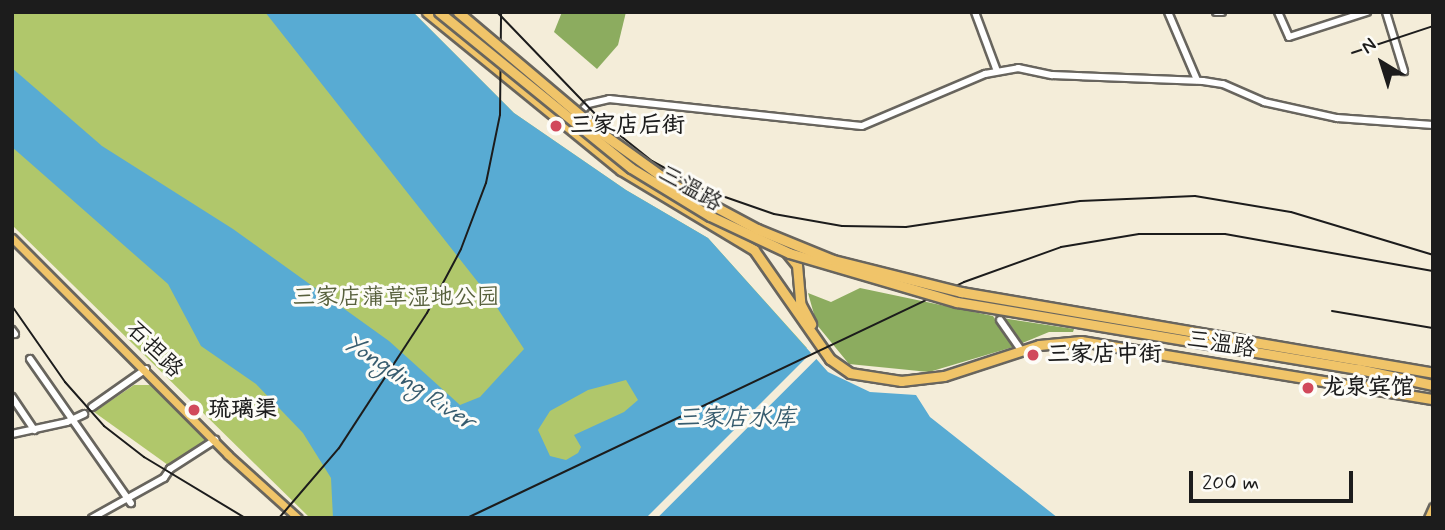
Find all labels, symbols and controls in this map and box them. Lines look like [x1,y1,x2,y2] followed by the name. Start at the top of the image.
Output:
[1347,28,1417,98] north arrow
[1356,32,1381,60] text: N
[570,112,685,140] place label: 三家店后街
[548,118,564,134] marker: 三家店后街
[653,160,727,218] street label: 三温路
[293,284,499,312] park label: 三家店蒲草湿地公园
[120,316,188,384] street label: 石担路
[1185,326,1257,364] street label: 三温路
[338,329,480,437] water label: Yongding River
[1047,341,1162,369] place label: 三家店中街
[1025,347,1041,363] marker: 三家店中街
[1322,374,1414,402] place label: 龙泉宾馆
[1300,380,1316,396] marker: 龙泉宾馆
[208,396,277,424] place label: 琉璃渠
[186,402,202,418] marker: 琉璃渠
[676,405,796,433] water label: 三家店水库
[1193,456,1358,500] scale bar
[1202,469,1259,497] text: 200 m

